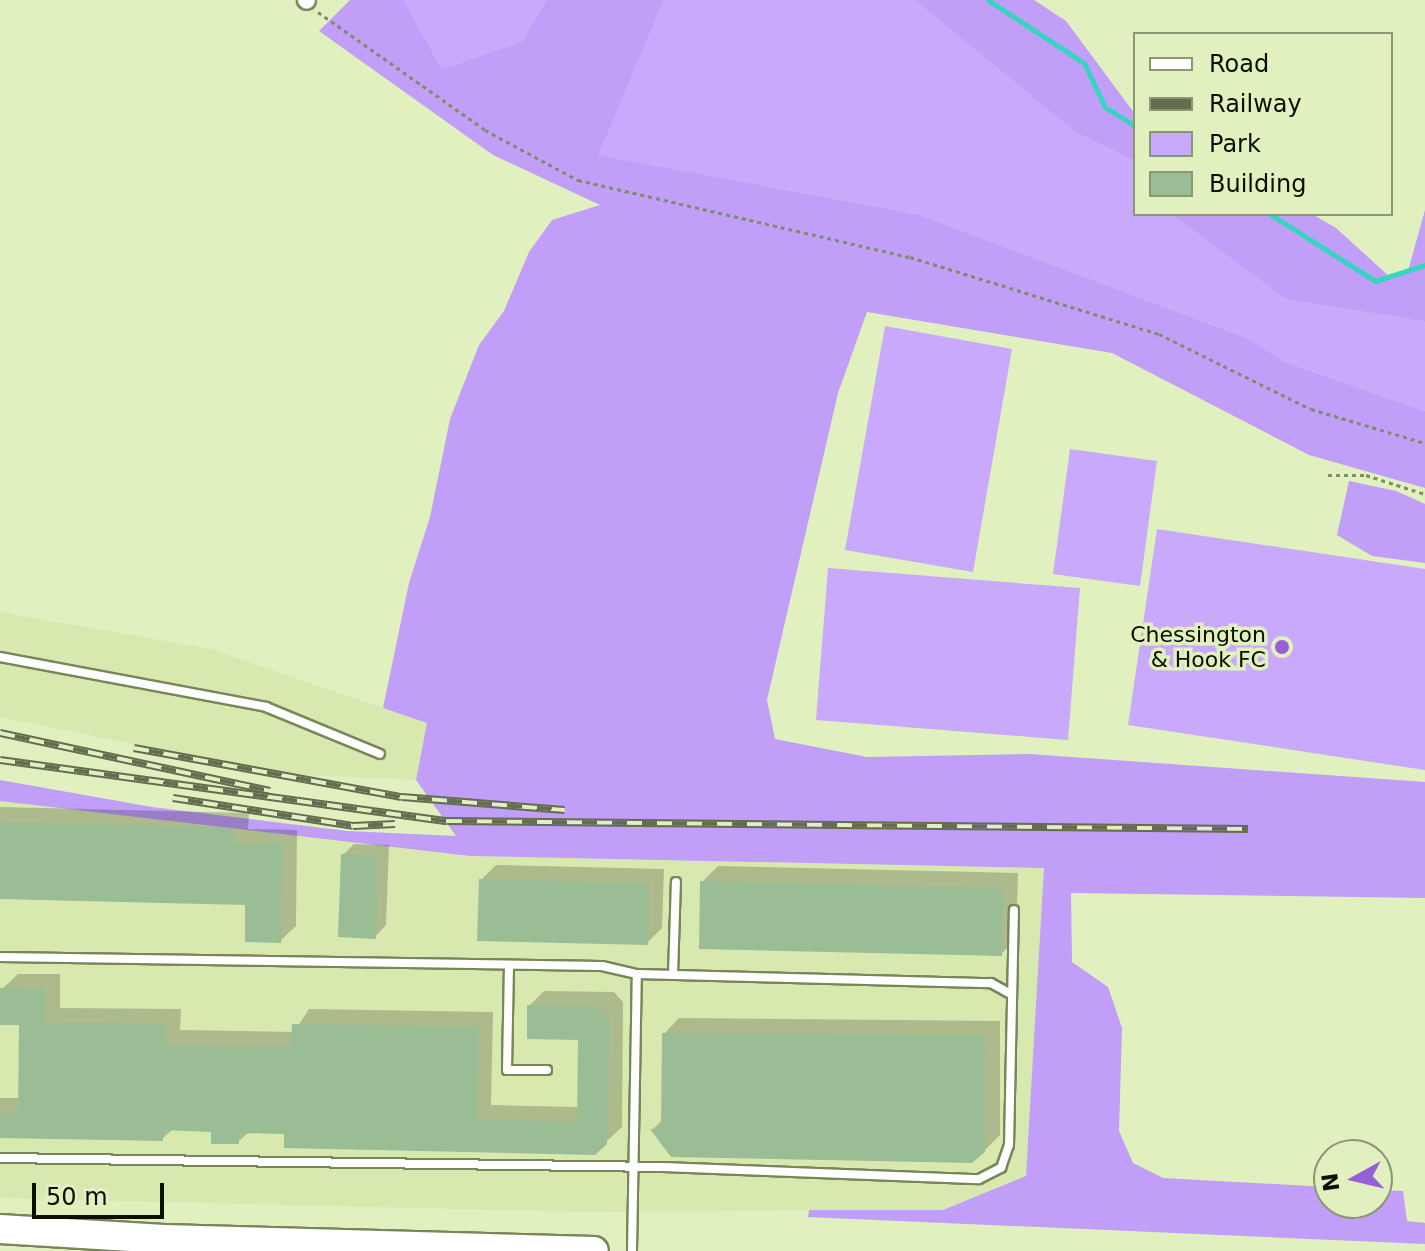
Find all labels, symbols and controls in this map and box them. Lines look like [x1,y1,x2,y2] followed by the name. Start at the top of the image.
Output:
[1133,32,1393,216] legend
[1209,50,1269,78] text: Road
[1209,90,1302,118] text: Railway
[1209,130,1261,158] text: Park
[1209,170,1306,198] text: Building
[1130,621,1266,672] place label: Chessington & Hook FC
[1273,638,1291,656] marker: Chessington & Hook FC
[1313,1139,1393,1219] north arrow
[36,1167,168,1217] scale bar
[1317,1171,1344,1193] text: N
[46,1183,108,1211] text: 50 m

